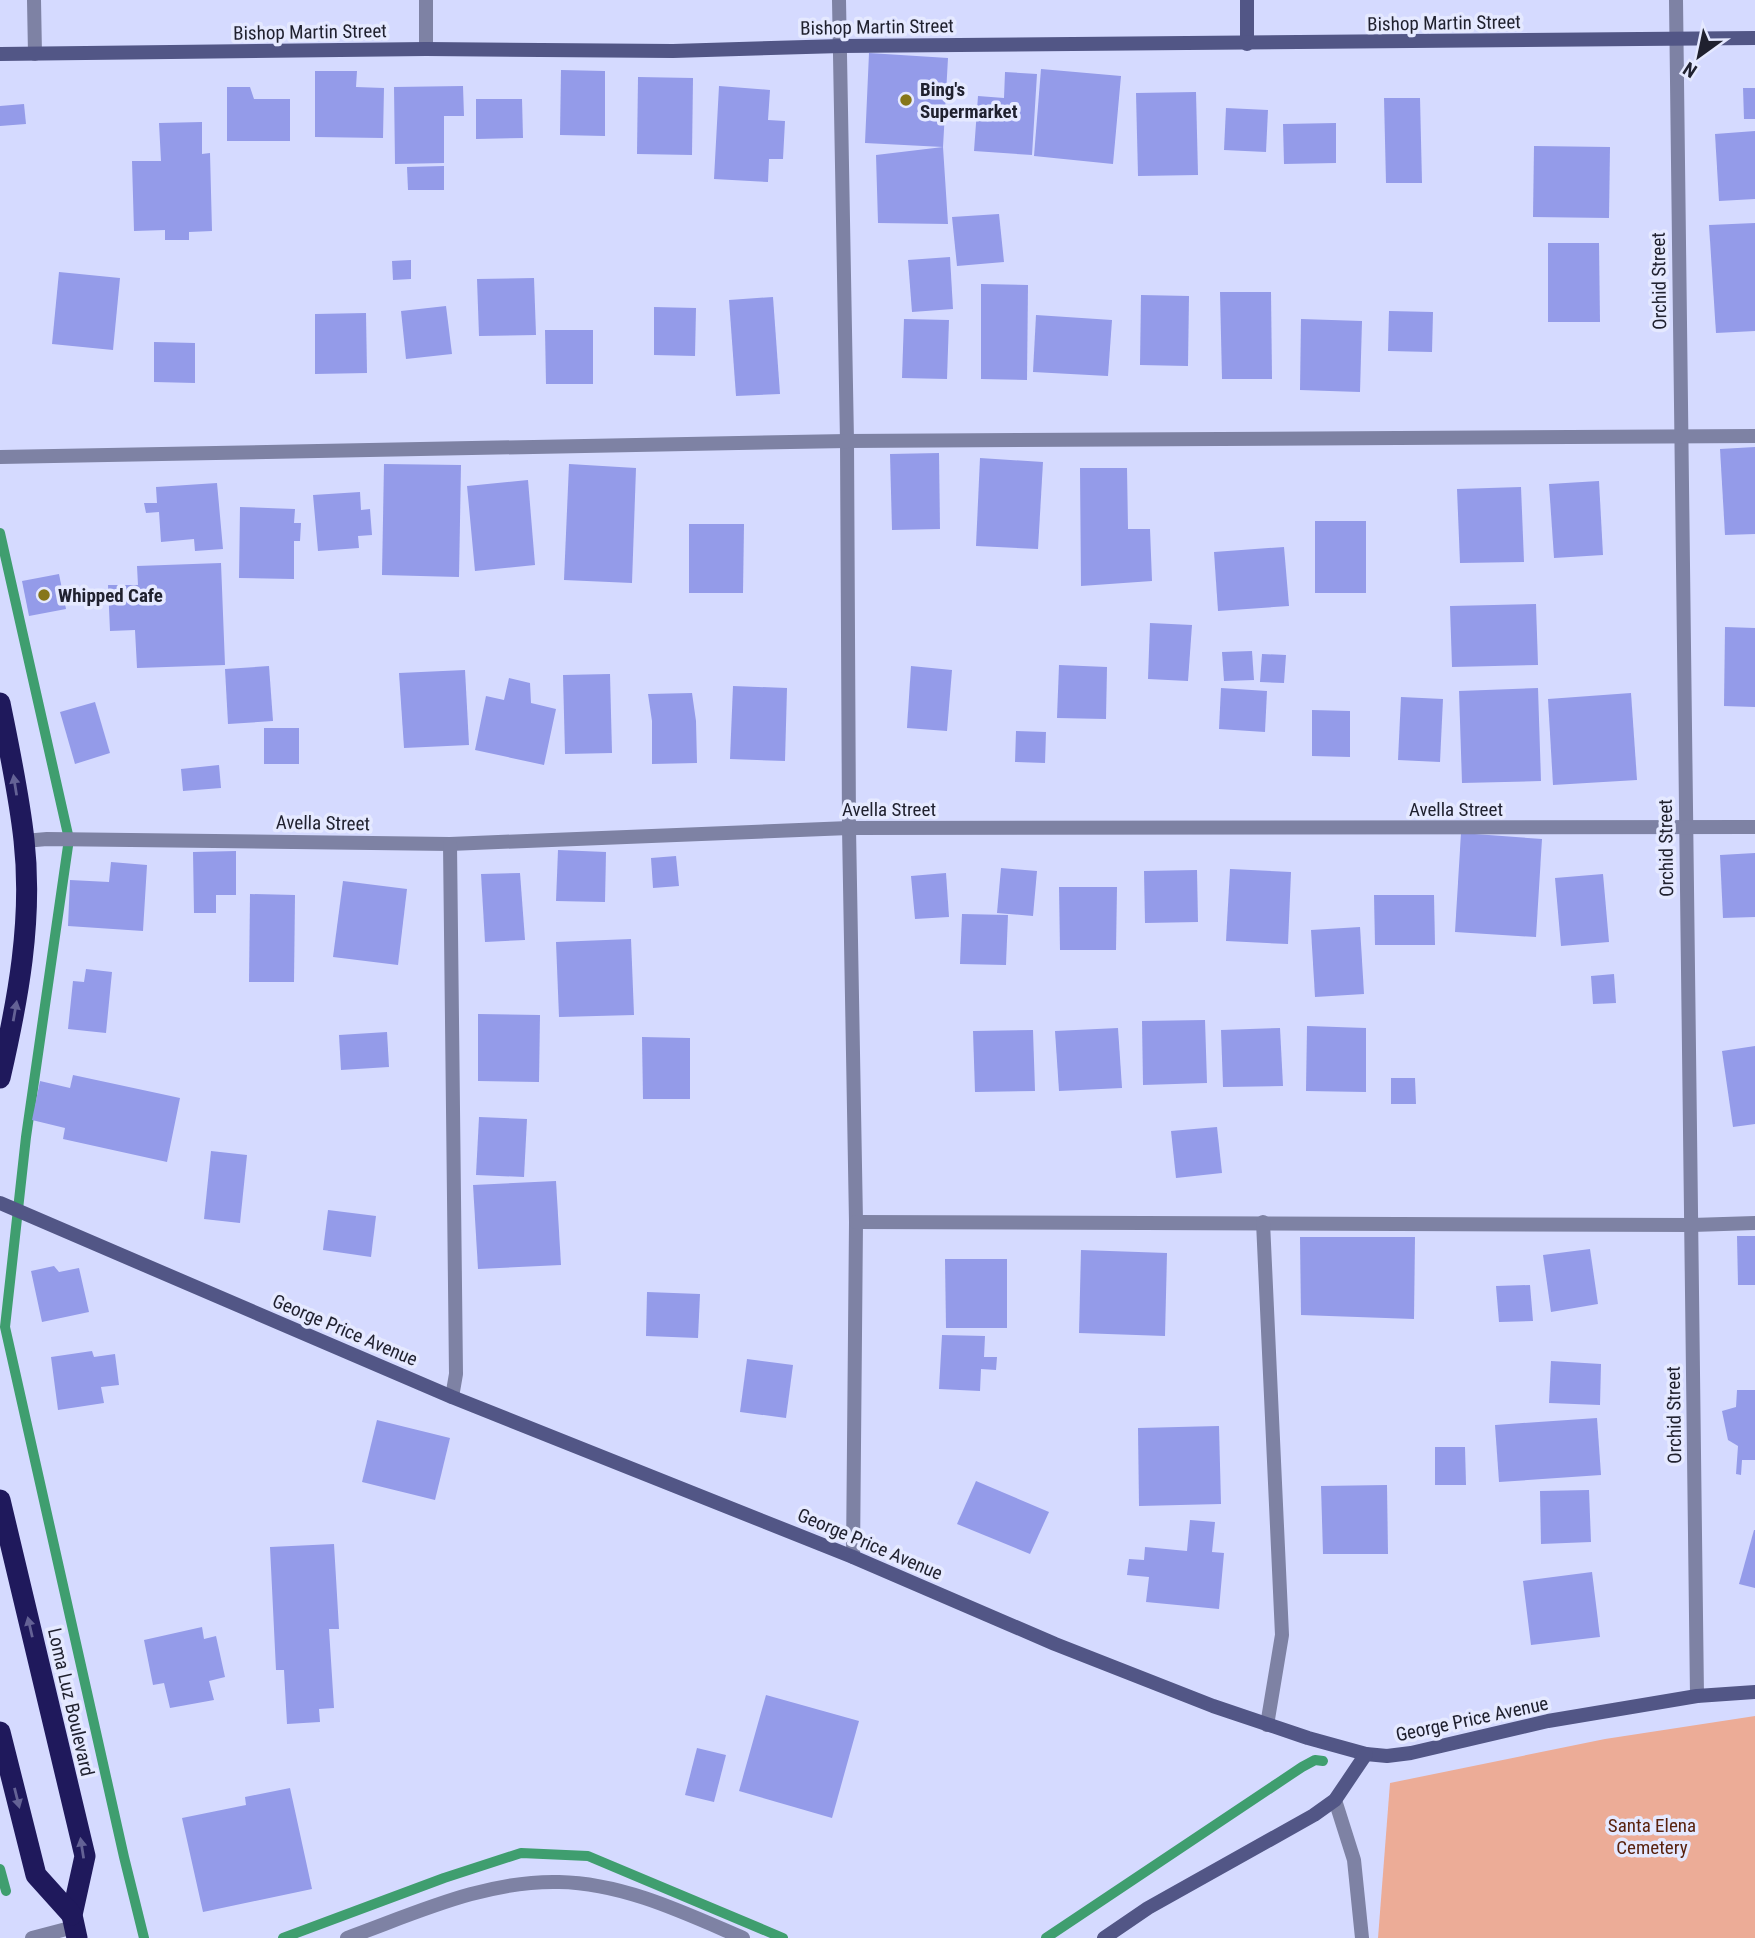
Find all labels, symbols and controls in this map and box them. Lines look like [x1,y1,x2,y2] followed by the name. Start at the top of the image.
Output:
[1367,10,1521,36] street label: Bishop Martin Street
[800,14,954,40] street label: Bishop Martin Street
[233,19,387,45] street label: Bishop Martin Street
[1664,21,1734,91] north arrow
[1679,57,1701,83] text: N
[920,78,1018,123] place label: Bing's Supermarket
[898,92,914,108] marker: Bing's Supermarket
[1647,232,1671,330] street label: Orchid Street
[58,584,163,607] place label: Whipped Cafe
[36,587,52,603] marker: Whipped Cafe
[9,774,20,796] one-way arrow
[842,798,936,821] street label: Avella Street
[1409,798,1503,821] street label: Avella Street
[1654,799,1678,897] street label: Orchid Street
[276,811,370,835] street label: Avella Street
[9,1000,20,1022] one-way arrow
[269,1289,421,1371] street label: George Price Avenue
[1662,1366,1686,1464] street label: Orchid Street
[794,1503,946,1585] street label: George Price Avenue
[24,1616,35,1638] one-way arrow
[43,1626,99,1778] street label: Loma Luz Boulevard
[1394,1692,1550,1746] street label: George Price Avenue
[12,1788,23,1810] one-way arrow
[1608,1814,1696,1859] park label: Santa Elena Cemetery
[76,1837,87,1859] one-way arrow

